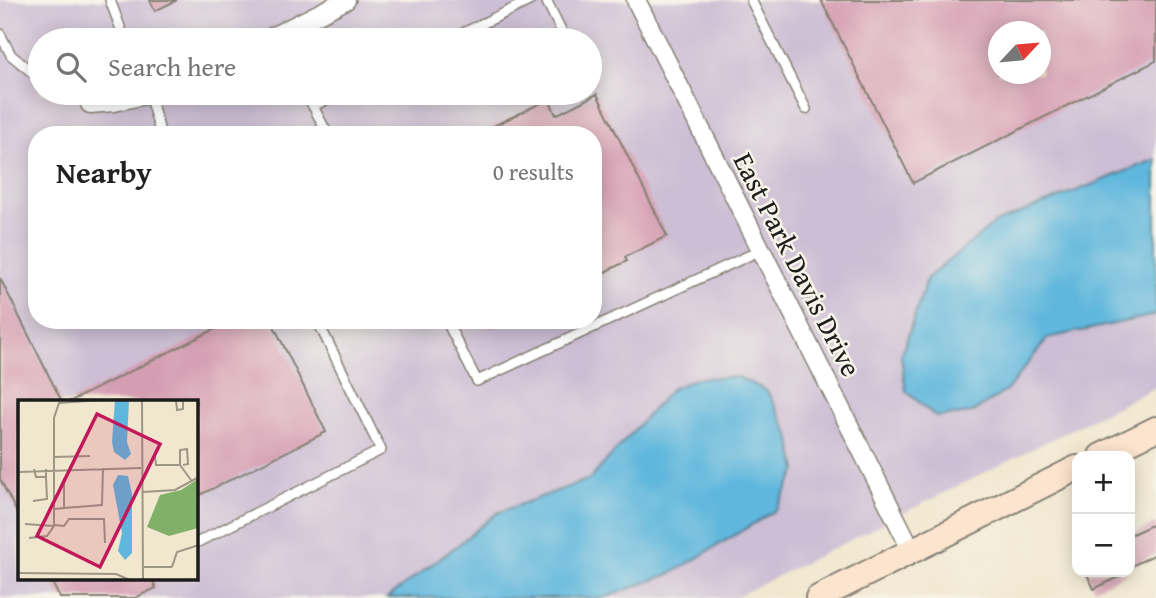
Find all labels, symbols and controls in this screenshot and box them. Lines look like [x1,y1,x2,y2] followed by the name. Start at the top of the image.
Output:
[988,21,1051,84] north arrow
[28,28,602,105] search box
[108,47,236,86] text: Search here
[52,48,90,86] icon: search
[724,145,872,383] street label: East Park Davis Drive
[56,150,152,194] text: Nearby
[493,155,574,188] text: 0 results
[18,400,198,580] inset map
[1072,451,1135,577] map controls
[1072,451,1135,514] button: +
[1072,514,1135,577] button: −

